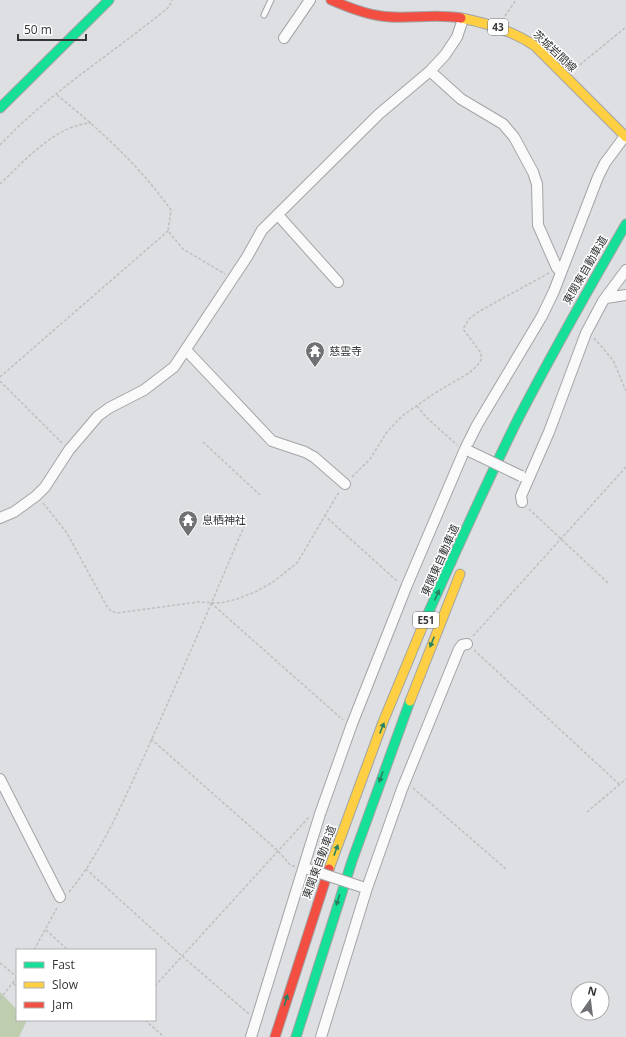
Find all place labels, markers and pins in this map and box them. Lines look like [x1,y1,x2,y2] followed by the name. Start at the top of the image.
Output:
[304,340,326,368] temple icon: 慈雲寺
[329,343,362,358] place label: 慈雲寺
[177,509,199,537] temple icon: 息栖神社
[202,512,246,527] place label: 息栖神社

